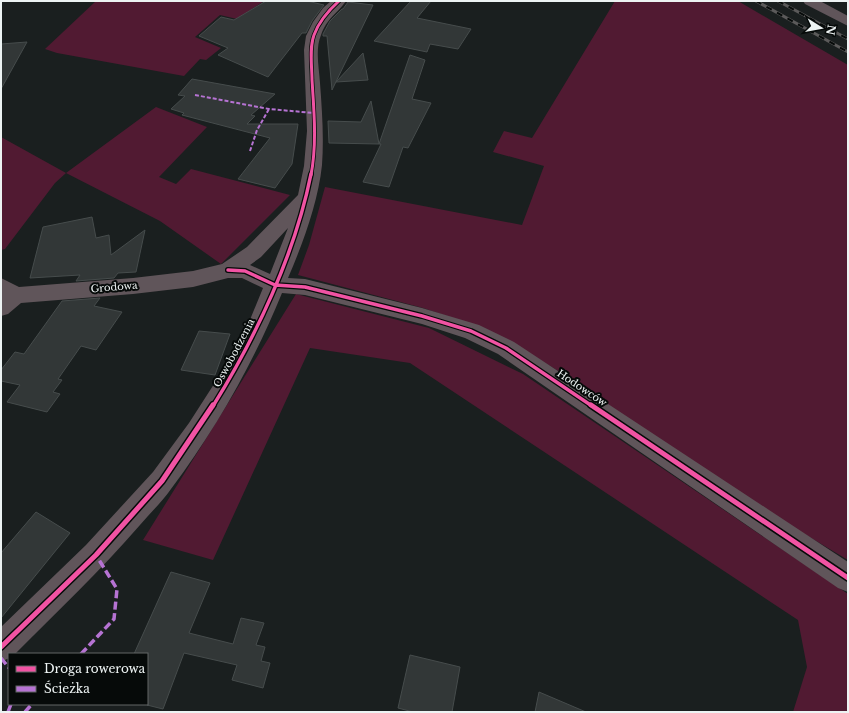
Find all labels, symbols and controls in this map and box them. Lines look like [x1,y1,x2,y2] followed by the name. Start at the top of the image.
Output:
[801,8,841,48] north arrow
[823,23,839,37] text: N
[90,278,138,296] street label: Grodowa
[210,316,258,389] street label: Oswobodzenia
[555,367,610,410] street label: Hodowców
[8,653,148,705] legend
[44,661,146,676] text: Droga rowerowa
[44,680,90,696] text: Ścieżka

